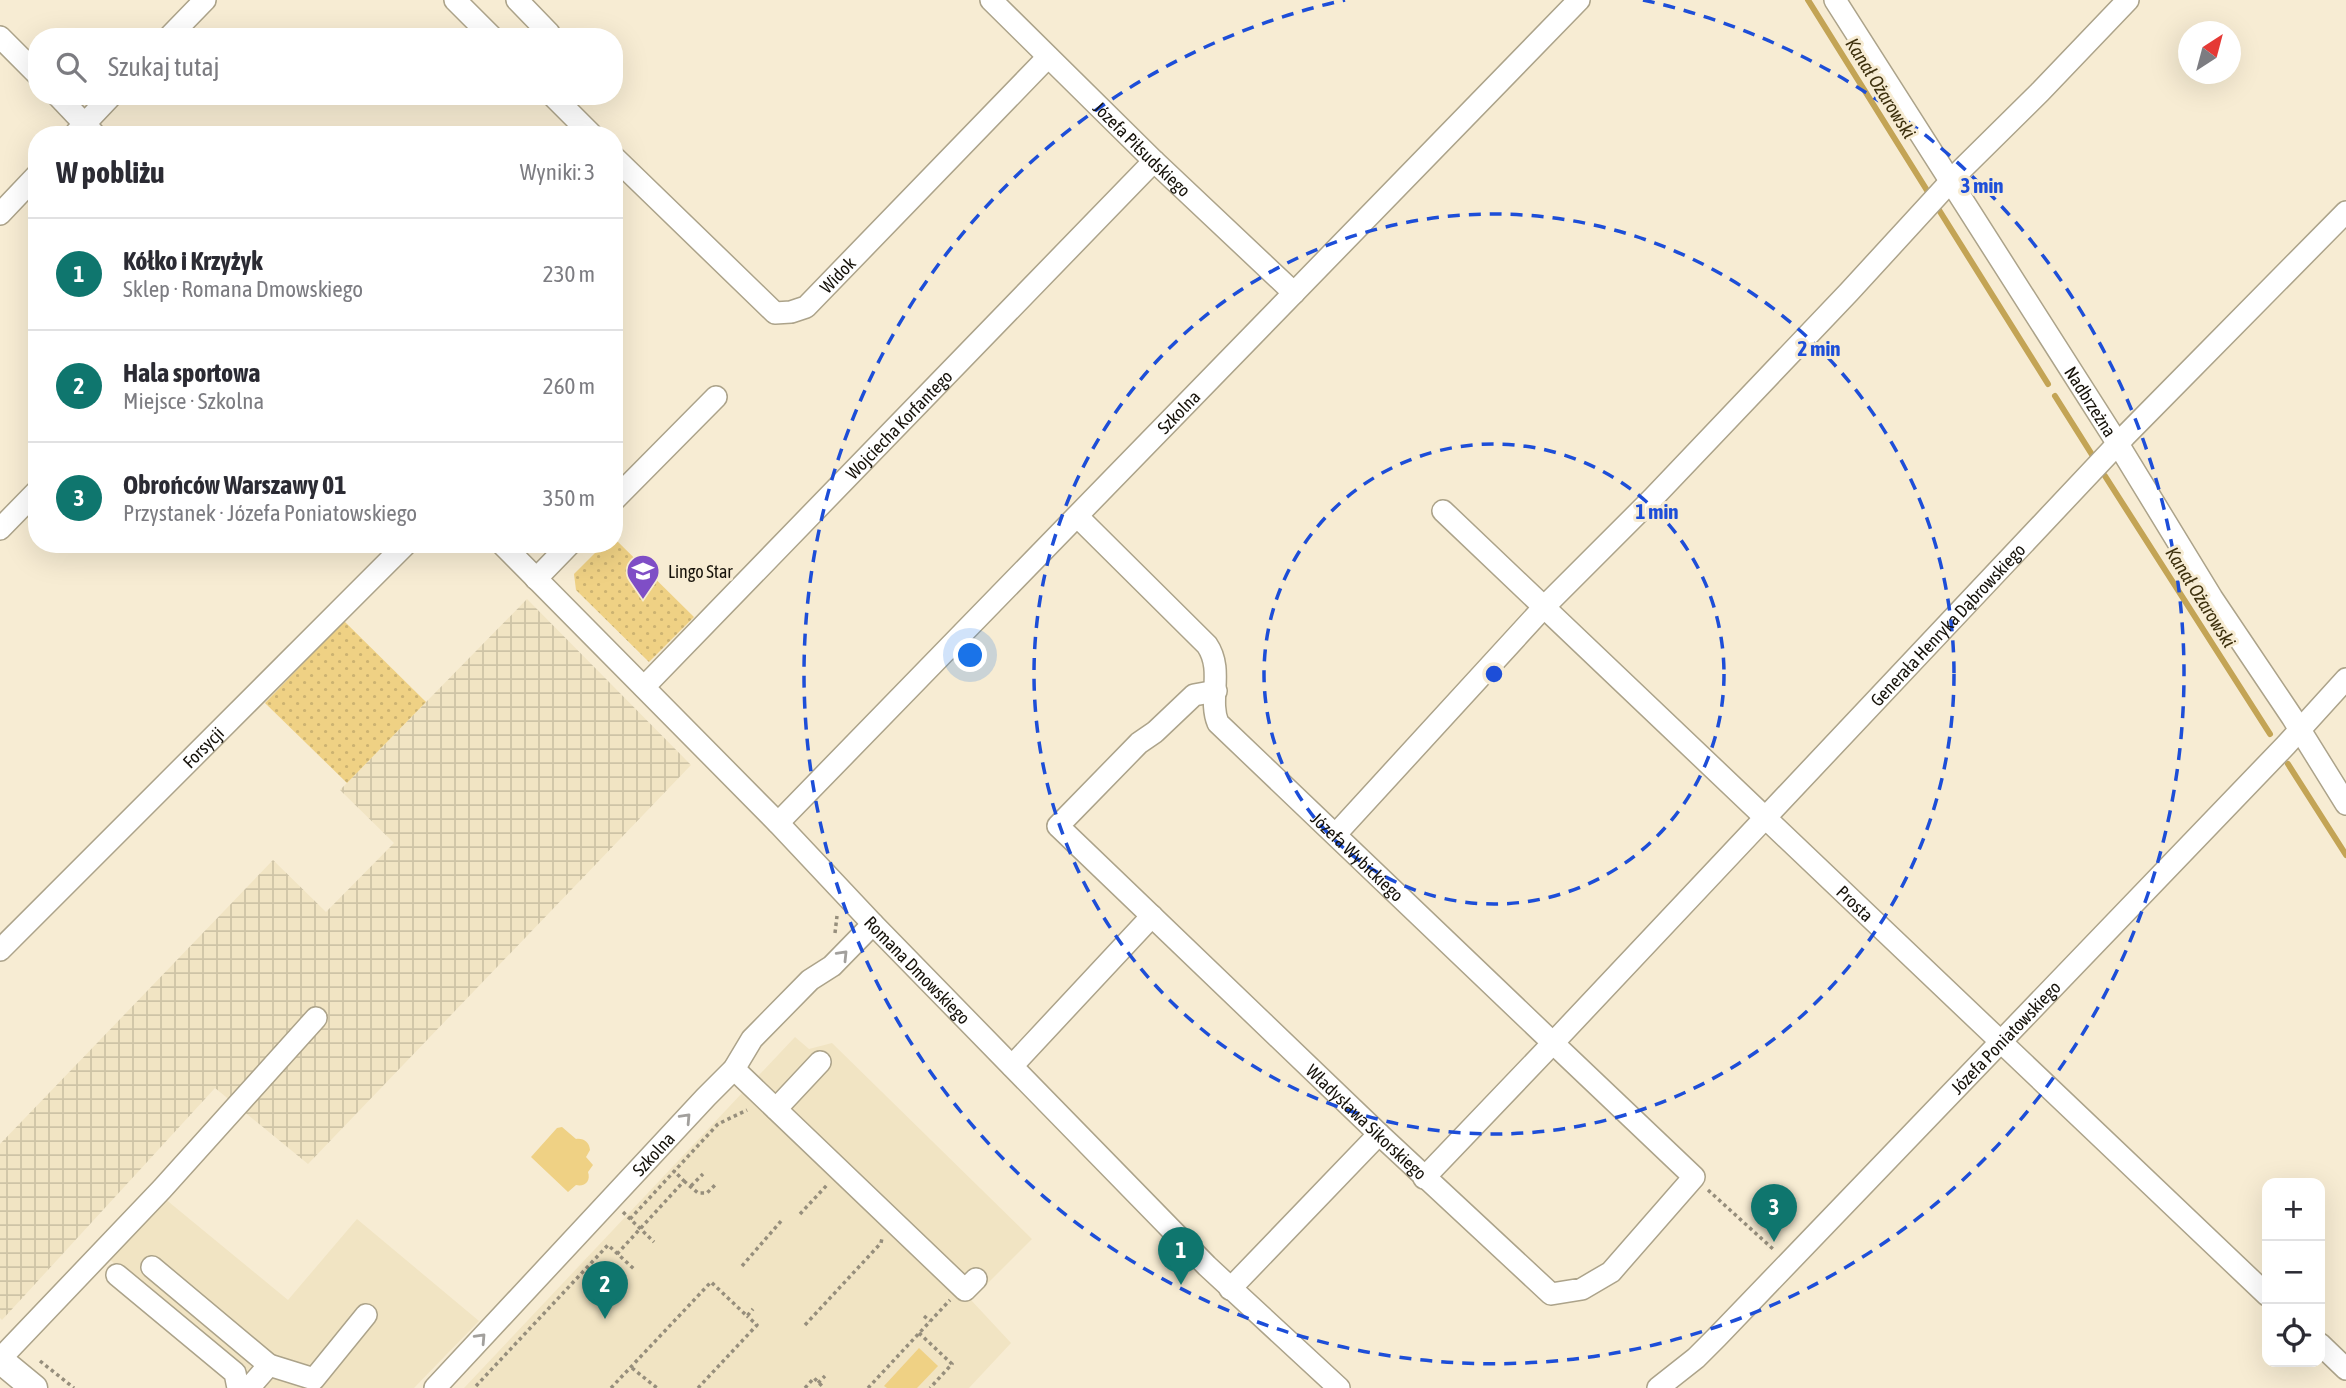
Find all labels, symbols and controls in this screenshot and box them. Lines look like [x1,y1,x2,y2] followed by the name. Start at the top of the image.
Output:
[2178,21,2241,84] north arrow
[28,28,623,105] search box
[1841,34,1921,142] water label: Kanał Ożarowski
[52,48,90,86] icon: search
[108,52,220,82] text: Szukaj tutaj
[1089,97,1195,201] street label: Józefa Piłsudskiego
[56,155,165,189] text: W pobliżu
[520,159,595,185] text: Wyniki: 3
[1961,173,2003,197] text: 3 min
[123,246,263,276] text: Kółko i Krzyżyk
[815,252,860,297] street label: Widok
[74,261,84,287] text: 1
[543,261,595,287] text: 230 m
[123,276,363,302] text: Sklep · Romana Dmowskiego
[1798,336,1840,360] text: 2 min
[123,358,260,388] text: Hala sportowa
[2061,362,2121,441] street label: Nadbrzeżna
[841,365,956,483] street label: Wojciecha Korfantego
[74,373,84,399] text: 2
[543,373,595,399] text: 260 m
[1153,386,1204,438] street label: Szkolna
[123,388,264,414] text: Miejsce · Szkolna
[123,470,346,500] text: Obrońców Warszawy 01
[74,485,84,511] text: 3
[543,485,595,511] text: 350 m
[1636,499,1678,523] text: 1 min
[123,500,417,526] text: Przystanek · Józefa Poniatowskiego
[1866,539,2029,710] street label: Generała Henryka Dąbrowskiego
[2161,543,2241,651] water label: Kanał Ożarowski
[624,552,662,601] school or university icon: Lingo Star
[668,561,733,582] place label: Lingo Star
[953,638,987,672] your location
[1482,662,1506,686] centre of rings
[178,722,228,772] street label: Forsycji
[1307,808,1408,905] street label: Józefa Wybickiego
[1833,881,1878,925] street label: Prosta
[860,911,975,1028] street label: Romana Dmowskiego
[834,950,847,963] one-way arrow
[1946,976,2064,1098] street label: Józefa Poniatowskiego
[1302,1060,1431,1184] street label: Władysława Sikorskiego
[678,1113,691,1126] one-way arrow
[628,1128,678,1180] street label: Szkolna
[2262,1178,2325,1367] map controls
[2262,1178,2325,1241] button: +
[1751,1184,1797,1242] pin: 3
[1158,1227,1204,1285] pin: 1
[2262,1241,2325,1304] button: −
[582,1261,628,1319] pin: 2
[2262,1304,2325,1367] button: locate
[473,1333,486,1346] one-way arrow

